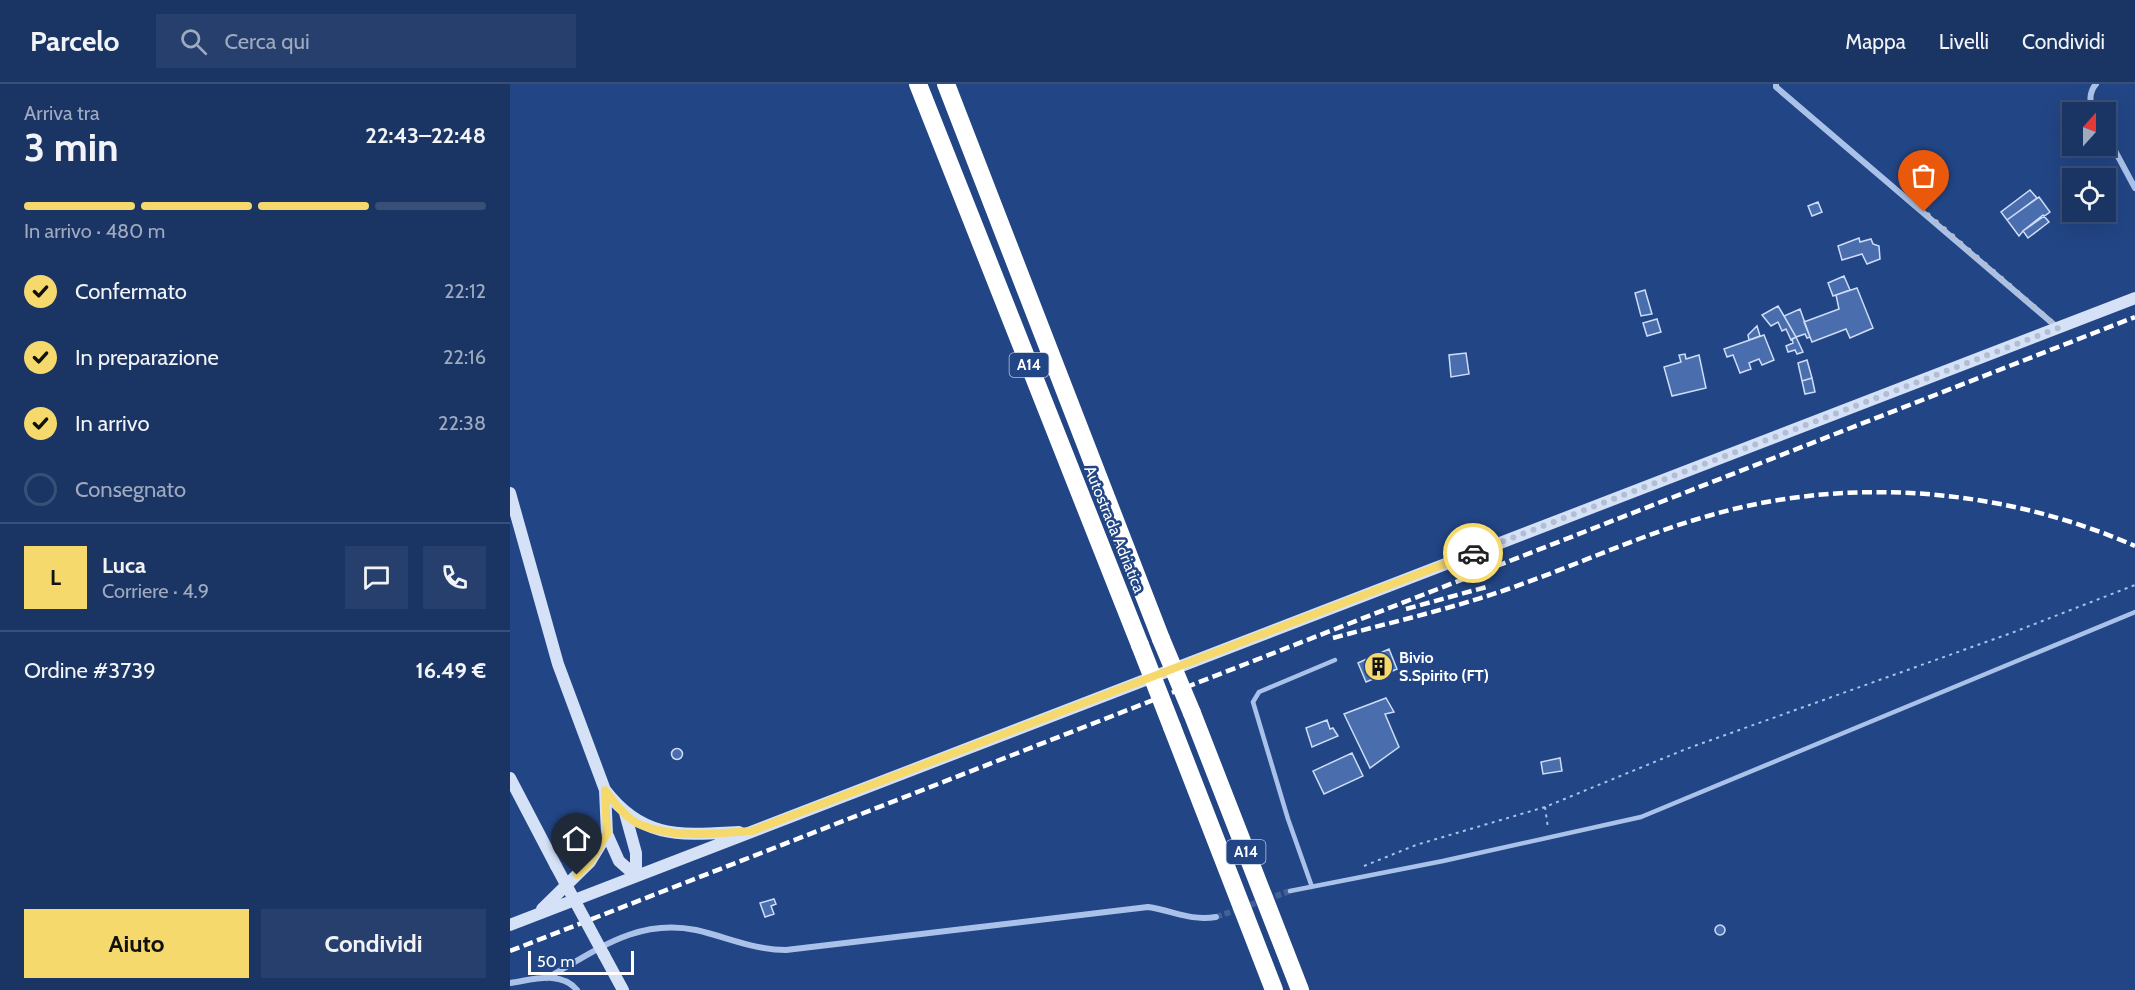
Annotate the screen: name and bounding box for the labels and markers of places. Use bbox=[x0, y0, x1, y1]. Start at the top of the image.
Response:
pin bbox=[1898, 150, 1949, 212]
place label: Bivio S.Spirito (FT) bbox=[1399, 648, 1489, 685]
building icon: Bivio S.Spirito (FT) bbox=[1362, 650, 1394, 682]
pin bbox=[551, 813, 602, 875]

